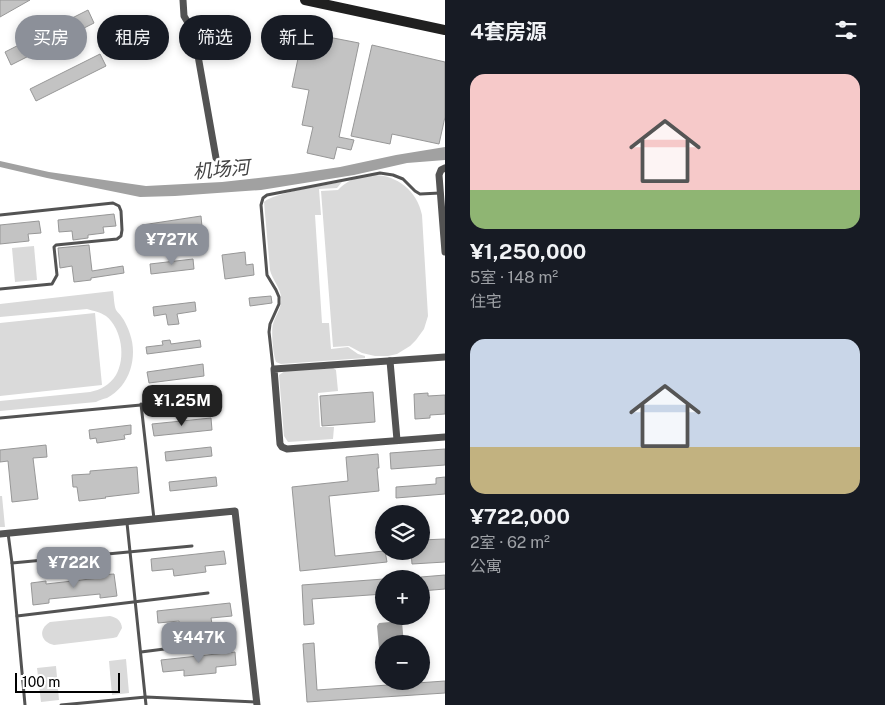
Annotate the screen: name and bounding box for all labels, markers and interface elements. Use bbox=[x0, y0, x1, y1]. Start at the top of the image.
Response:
chip: 买房 bbox=[15, 15, 87, 60]
chip: 租房 bbox=[97, 15, 169, 60]
chip: 筛选 bbox=[179, 15, 251, 60]
chip: 新上 bbox=[261, 15, 333, 60]
icon: filters bbox=[832, 16, 860, 44]
text: 4套房源 bbox=[470, 19, 547, 44]
icon: home bbox=[620, 106, 710, 196]
water label: 机场河 bbox=[192, 155, 254, 182]
pin: ¥727K bbox=[137, 224, 207, 266]
text: ¥727K bbox=[146, 230, 198, 249]
text: ¥1,250,000 bbox=[470, 239, 586, 264]
text: 5室 · 148 m² bbox=[470, 268, 558, 287]
text: 住宅 bbox=[470, 292, 502, 311]
icon: home bbox=[620, 371, 710, 461]
pin: ¥1.25M bbox=[141, 384, 223, 427]
text: ¥1.25M bbox=[153, 391, 211, 410]
text: ¥722,000 bbox=[470, 504, 570, 529]
map controls bbox=[375, 505, 430, 690]
button: layers bbox=[375, 505, 430, 560]
text: 2室 · 62 m² bbox=[470, 533, 550, 552]
pin: ¥722K bbox=[39, 546, 109, 589]
text: ¥722K bbox=[48, 553, 100, 572]
text: 公寓 bbox=[470, 557, 502, 576]
button: + bbox=[375, 570, 430, 625]
pin: ¥447K bbox=[164, 622, 234, 664]
text: ¥447K bbox=[172, 628, 226, 647]
button: − bbox=[375, 635, 430, 690]
scale bar bbox=[15, 670, 120, 693]
text: 100 m bbox=[22, 674, 60, 690]

